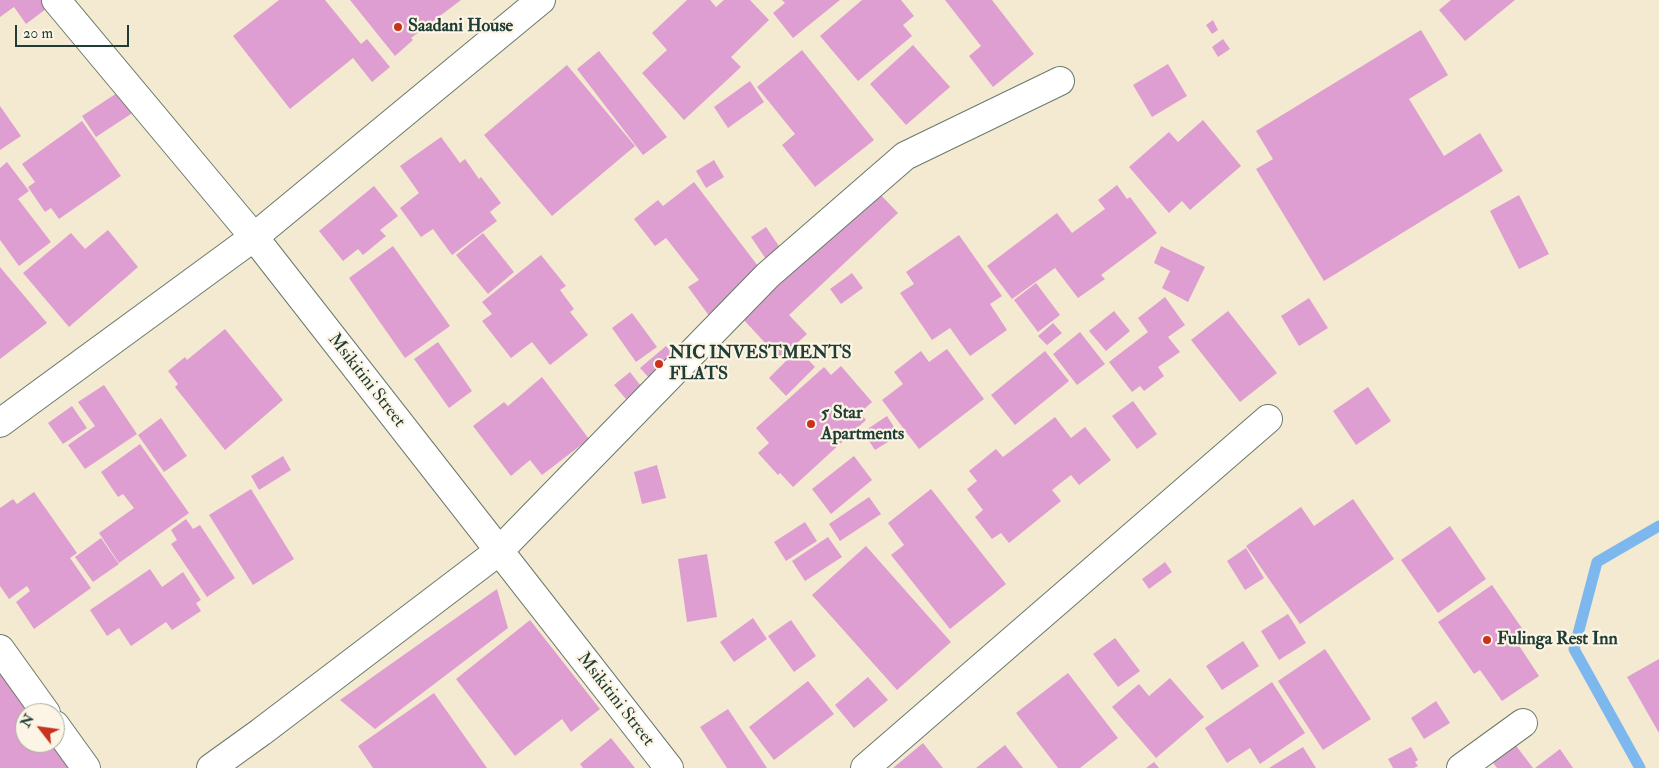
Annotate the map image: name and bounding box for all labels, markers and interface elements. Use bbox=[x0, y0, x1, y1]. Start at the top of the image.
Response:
scale bar bbox=[18, 15, 131, 47]
place label: Saadani House bbox=[408, 16, 513, 38]
marker: Saadani House bbox=[392, 21, 404, 33]
text: 20 m bbox=[23, 24, 53, 43]
street label: Msikitini Street bbox=[323, 330, 409, 432]
place label: NIC INVESTMENTS FLATS bbox=[669, 343, 852, 386]
marker: NIC INVESTMENTS FLATS bbox=[653, 358, 665, 370]
place label: 5 Star Apartments bbox=[821, 403, 904, 446]
marker: 5 Star Apartments bbox=[805, 418, 817, 430]
place label: Fulinga Rest Inn bbox=[1497, 629, 1618, 651]
marker: Fulinga Rest Inn bbox=[1481, 634, 1493, 646]
street label: Msikitini Street bbox=[572, 649, 658, 751]
north arrow bbox=[15, 703, 65, 753]
text: N bbox=[17, 711, 38, 730]

